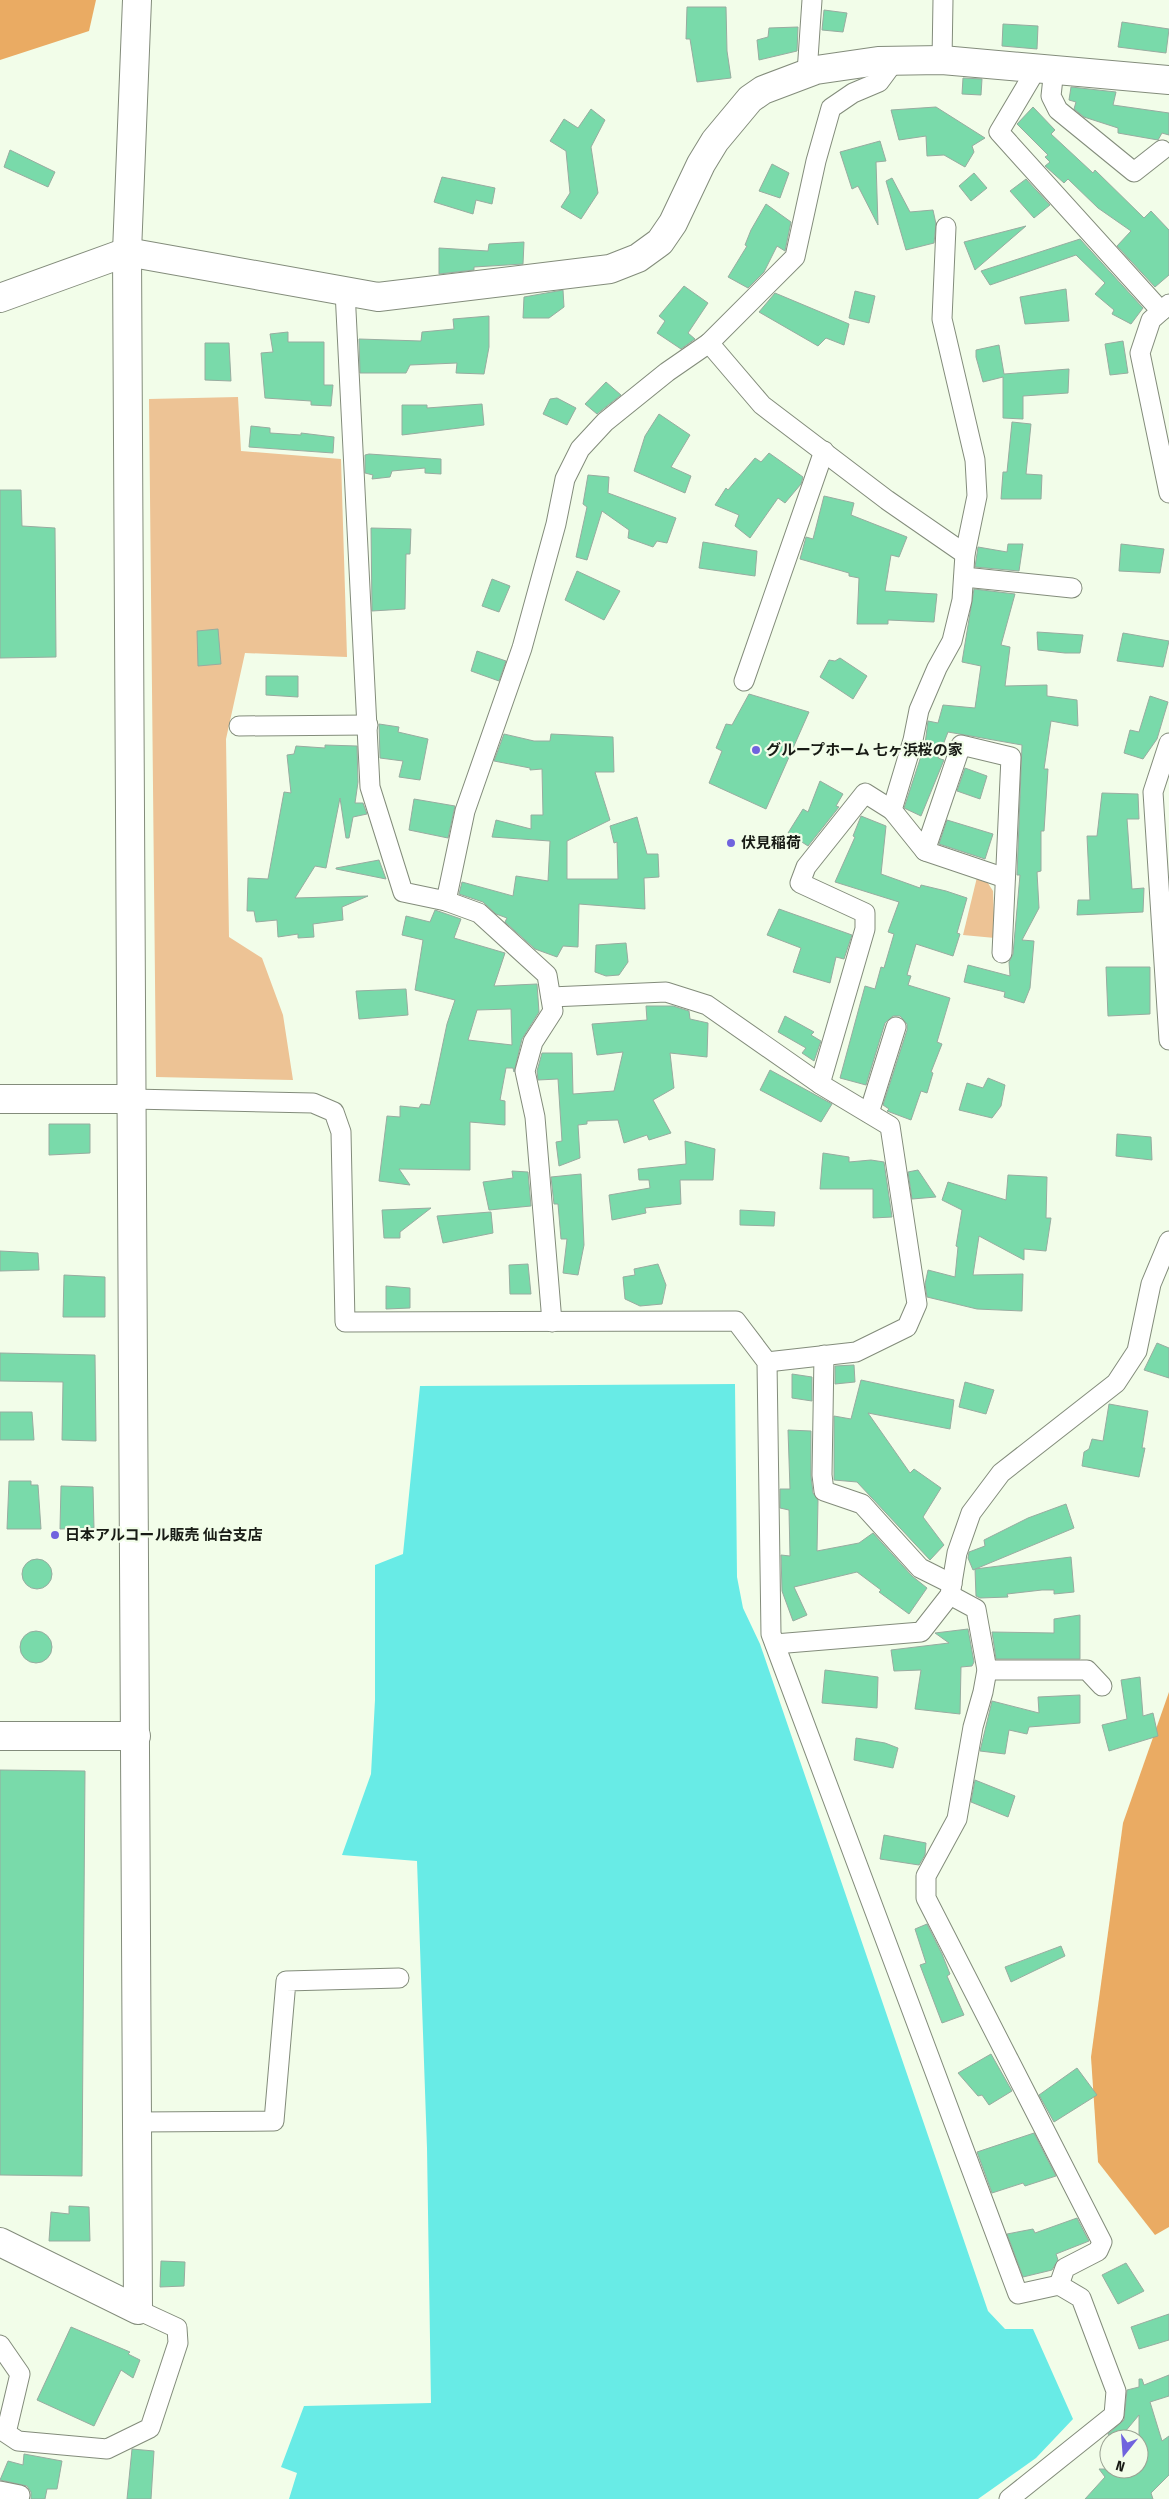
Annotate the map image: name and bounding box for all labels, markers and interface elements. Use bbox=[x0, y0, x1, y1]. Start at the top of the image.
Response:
place label: グループホーム 七ヶ浜桜の家 bbox=[766, 741, 963, 759]
marker: グループホーム 七ヶ浜桜の家 bbox=[750, 744, 762, 756]
place label: 伏見稲荷 bbox=[741, 834, 801, 852]
marker: 伏見稲荷 bbox=[725, 837, 737, 849]
place label: 日本アルコール販売 仙台支店 bbox=[65, 1526, 263, 1544]
marker: 日本アルコール販売 仙台支店 bbox=[49, 1529, 61, 1541]
north arrow bbox=[1099, 2429, 1149, 2479]
text: N bbox=[1114, 2457, 1127, 2475]

